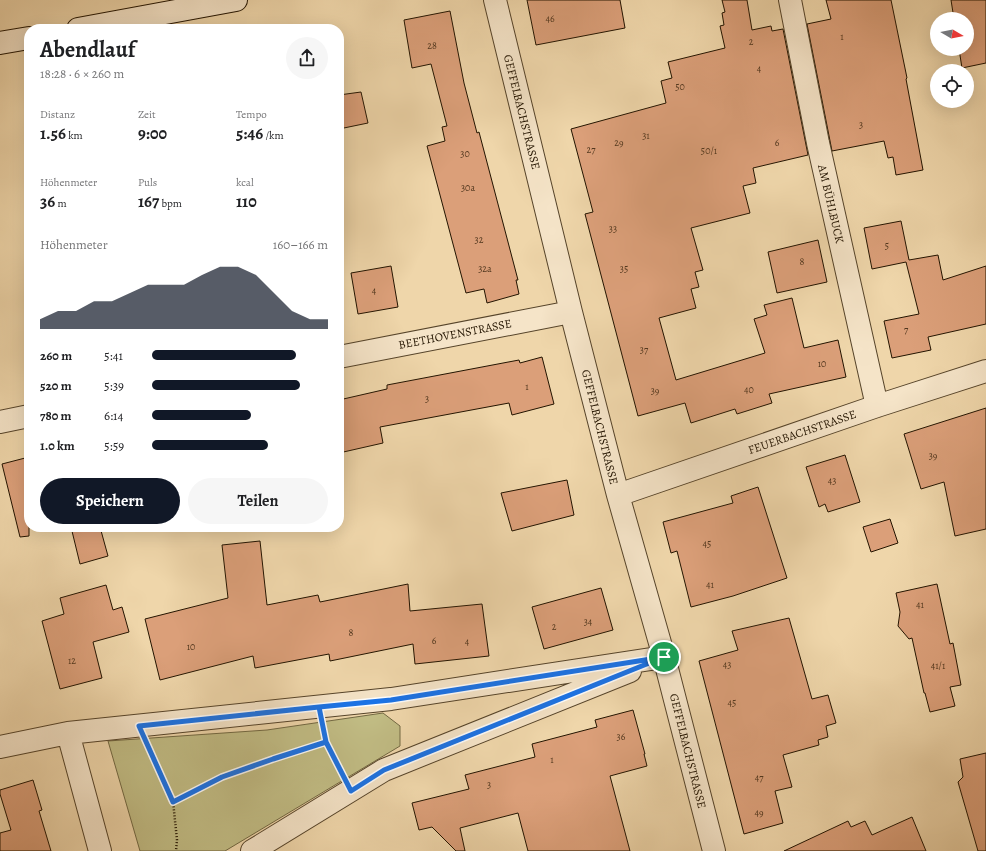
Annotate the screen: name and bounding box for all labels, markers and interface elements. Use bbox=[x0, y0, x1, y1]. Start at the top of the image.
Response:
house number: 46 bbox=[545, 12, 555, 25]
north arrow bbox=[930, 12, 974, 56]
map controls bbox=[930, 12, 974, 108]
house number: 1 bbox=[840, 30, 844, 43]
text: Abendlauf bbox=[40, 35, 135, 65]
house number: 2 bbox=[749, 35, 754, 48]
button: share bbox=[286, 37, 328, 79]
house number: 28 bbox=[427, 39, 437, 52]
street label: GEFFELBACHSTRASSE bbox=[500, 53, 544, 171]
house number: 4 bbox=[757, 62, 762, 75]
button: locate bbox=[930, 64, 974, 108]
text: 18:28 · 6 × 260 m bbox=[40, 65, 124, 82]
house number: 50 bbox=[675, 80, 685, 93]
text: Distanz bbox=[40, 107, 75, 122]
text: Zeit bbox=[138, 107, 156, 122]
text: Tempo bbox=[236, 107, 267, 122]
house number: 3 bbox=[859, 118, 863, 131]
text: 1.56 bbox=[40, 122, 66, 145]
text: 9:00 bbox=[138, 122, 167, 145]
text: 5:46 bbox=[236, 122, 263, 145]
text: km bbox=[66, 128, 83, 143]
text: /km bbox=[263, 128, 284, 143]
house number: 31 bbox=[642, 129, 650, 142]
house number: 29 bbox=[614, 136, 624, 149]
house number: 6 bbox=[775, 136, 780, 149]
house number: 27 bbox=[587, 143, 596, 156]
house number: 50/1 bbox=[701, 144, 718, 157]
house number: 30 bbox=[460, 147, 470, 160]
street label: AM BÜHLBUCK bbox=[814, 162, 848, 245]
text: Höhenmeter bbox=[40, 175, 97, 190]
text: Puls bbox=[138, 175, 157, 190]
text: kcal bbox=[236, 175, 254, 190]
house number: 30a bbox=[461, 181, 475, 194]
text: 36 bbox=[40, 190, 55, 213]
text: 167 bbox=[138, 190, 159, 213]
text: 110 bbox=[236, 190, 257, 213]
text: m bbox=[55, 196, 67, 211]
text: bpm bbox=[159, 196, 182, 211]
house number: 33 bbox=[609, 222, 617, 235]
house number: 32 bbox=[475, 233, 484, 246]
text: Höhenmeter bbox=[40, 236, 108, 253]
text: 160–166 m bbox=[273, 236, 328, 253]
house number: 5 bbox=[885, 239, 889, 252]
house number: 8 bbox=[800, 255, 805, 268]
house number: 32a bbox=[478, 262, 492, 275]
house number: 35 bbox=[620, 262, 628, 275]
house number: 4 bbox=[372, 284, 377, 297]
street label: BEETHOVENSTRASSE bbox=[397, 315, 513, 353]
house number: 7 bbox=[904, 323, 909, 336]
house number: 37 bbox=[640, 343, 649, 356]
text: 260 m bbox=[40, 347, 72, 364]
text: 5:41 bbox=[104, 347, 123, 364]
house number: 10 bbox=[818, 357, 826, 370]
street label: GEFFELBACHSTRASSE bbox=[578, 368, 622, 486]
text: 520 m bbox=[40, 377, 72, 394]
text: 5:39 bbox=[104, 377, 124, 394]
house number: 1 bbox=[525, 380, 529, 393]
house number: 40 bbox=[744, 383, 754, 396]
house number: 39 bbox=[651, 384, 660, 397]
house number: 3 bbox=[425, 392, 429, 405]
street label: FEUERBACHSTRASSE bbox=[746, 406, 858, 458]
text: 780 m bbox=[40, 407, 72, 424]
text: 6:14 bbox=[104, 407, 123, 424]
text: 1.0 km bbox=[40, 437, 75, 454]
text: 5:59 bbox=[104, 437, 124, 454]
house number: 39 bbox=[929, 449, 938, 462]
house number: 43 bbox=[828, 474, 836, 487]
button: Speichern bbox=[40, 478, 180, 524]
button: Teilen bbox=[188, 478, 328, 524]
house number: 45 bbox=[703, 537, 711, 550]
house number: 41 bbox=[706, 578, 715, 591]
house number: 41 bbox=[916, 598, 925, 611]
house number: 34 bbox=[584, 615, 593, 628]
house number: 2 bbox=[552, 620, 557, 633]
house number: 8 bbox=[349, 626, 354, 639]
house number: 6 bbox=[432, 634, 437, 647]
house number: 4 bbox=[465, 635, 470, 648]
house number: 10 bbox=[187, 640, 195, 653]
pin bbox=[647, 640, 681, 674]
icon: arrive bbox=[653, 646, 675, 668]
house number: 12 bbox=[68, 654, 76, 667]
house number: 43 bbox=[723, 658, 731, 671]
house number: 41/1 bbox=[931, 659, 946, 672]
street label: GEFFELBACHSTRASSE bbox=[666, 692, 710, 810]
house number: 45 bbox=[728, 696, 736, 709]
house number: 36 bbox=[617, 730, 626, 743]
house number: 1 bbox=[550, 753, 554, 766]
house number: 47 bbox=[755, 771, 764, 784]
house number: 3 bbox=[487, 778, 491, 791]
house number: 49 bbox=[754, 806, 764, 819]

